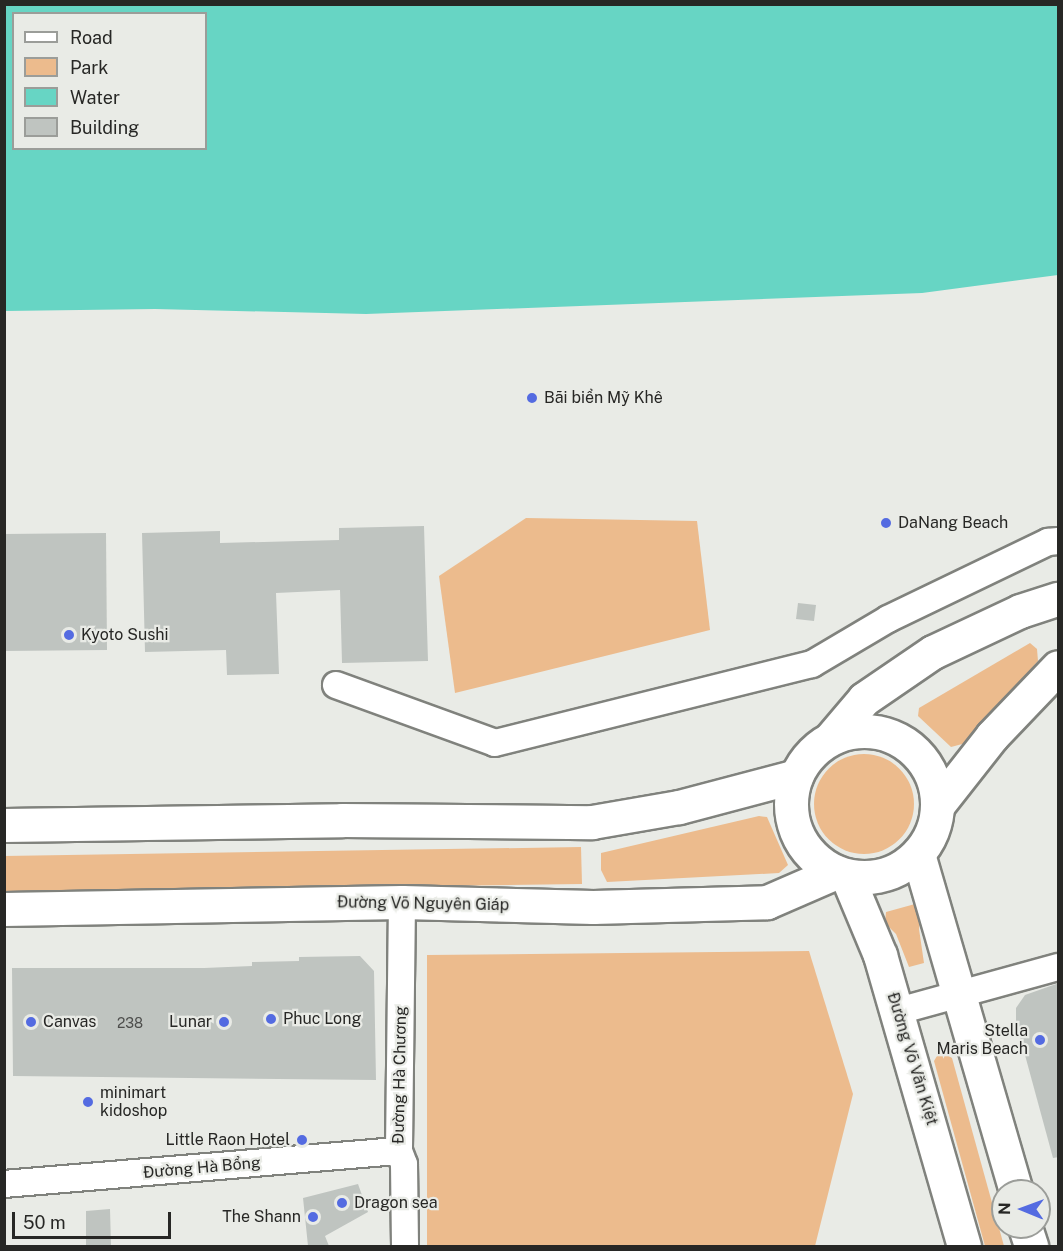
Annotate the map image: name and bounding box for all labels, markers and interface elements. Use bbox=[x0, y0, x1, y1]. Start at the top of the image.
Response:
legend bbox=[12, 12, 207, 150]
text: Road bbox=[70, 27, 113, 48]
text: Park bbox=[70, 57, 108, 78]
text: Water bbox=[70, 87, 120, 108]
text: Building bbox=[70, 117, 139, 138]
place label: Bãi biển Mỹ Khê bbox=[544, 388, 663, 408]
marker: Bãi biển Mỹ Khê bbox=[525, 391, 539, 405]
place label: DaNang Beach bbox=[898, 513, 1008, 533]
marker: DaNang Beach bbox=[879, 516, 893, 530]
place label: Kyoto Sushi bbox=[81, 625, 169, 645]
marker: Kyoto Sushi bbox=[62, 628, 76, 642]
street label: Đường Võ Nguyên Giáp bbox=[337, 893, 509, 915]
street label: Đường Võ Văn Kiệt bbox=[883, 990, 941, 1128]
street label: Đường Hà Chương bbox=[389, 1006, 411, 1144]
place label: Phuc Long bbox=[283, 1009, 361, 1029]
place label: Canvas bbox=[43, 1012, 96, 1032]
place label: Lunar bbox=[169, 1012, 212, 1032]
marker: Phuc Long bbox=[264, 1012, 278, 1026]
marker: Canvas bbox=[24, 1015, 38, 1029]
house number: 238 bbox=[117, 1015, 143, 1031]
marker: Lunar bbox=[217, 1015, 231, 1029]
place label: Stella Maris Beach bbox=[936, 1021, 1028, 1059]
marker: Stella Maris Beach bbox=[1033, 1033, 1047, 1047]
place label: minimart kidoshop bbox=[100, 1083, 167, 1121]
marker: minimart kidoshop bbox=[81, 1095, 95, 1109]
place label: Little Raon Hotel bbox=[165, 1130, 290, 1150]
marker: Little Raon Hotel bbox=[295, 1133, 309, 1147]
street label: Đường Hà Bổng bbox=[142, 1153, 262, 1183]
north arrow bbox=[991, 1179, 1051, 1239]
place label: Dragon sea bbox=[354, 1193, 438, 1213]
marker: Dragon sea bbox=[335, 1196, 349, 1210]
scale bar bbox=[15, 1200, 174, 1238]
text: N bbox=[995, 1202, 1014, 1215]
place label: The Shann bbox=[222, 1207, 301, 1227]
marker: The Shann bbox=[306, 1210, 320, 1224]
text: 50 m bbox=[23, 1212, 66, 1233]

